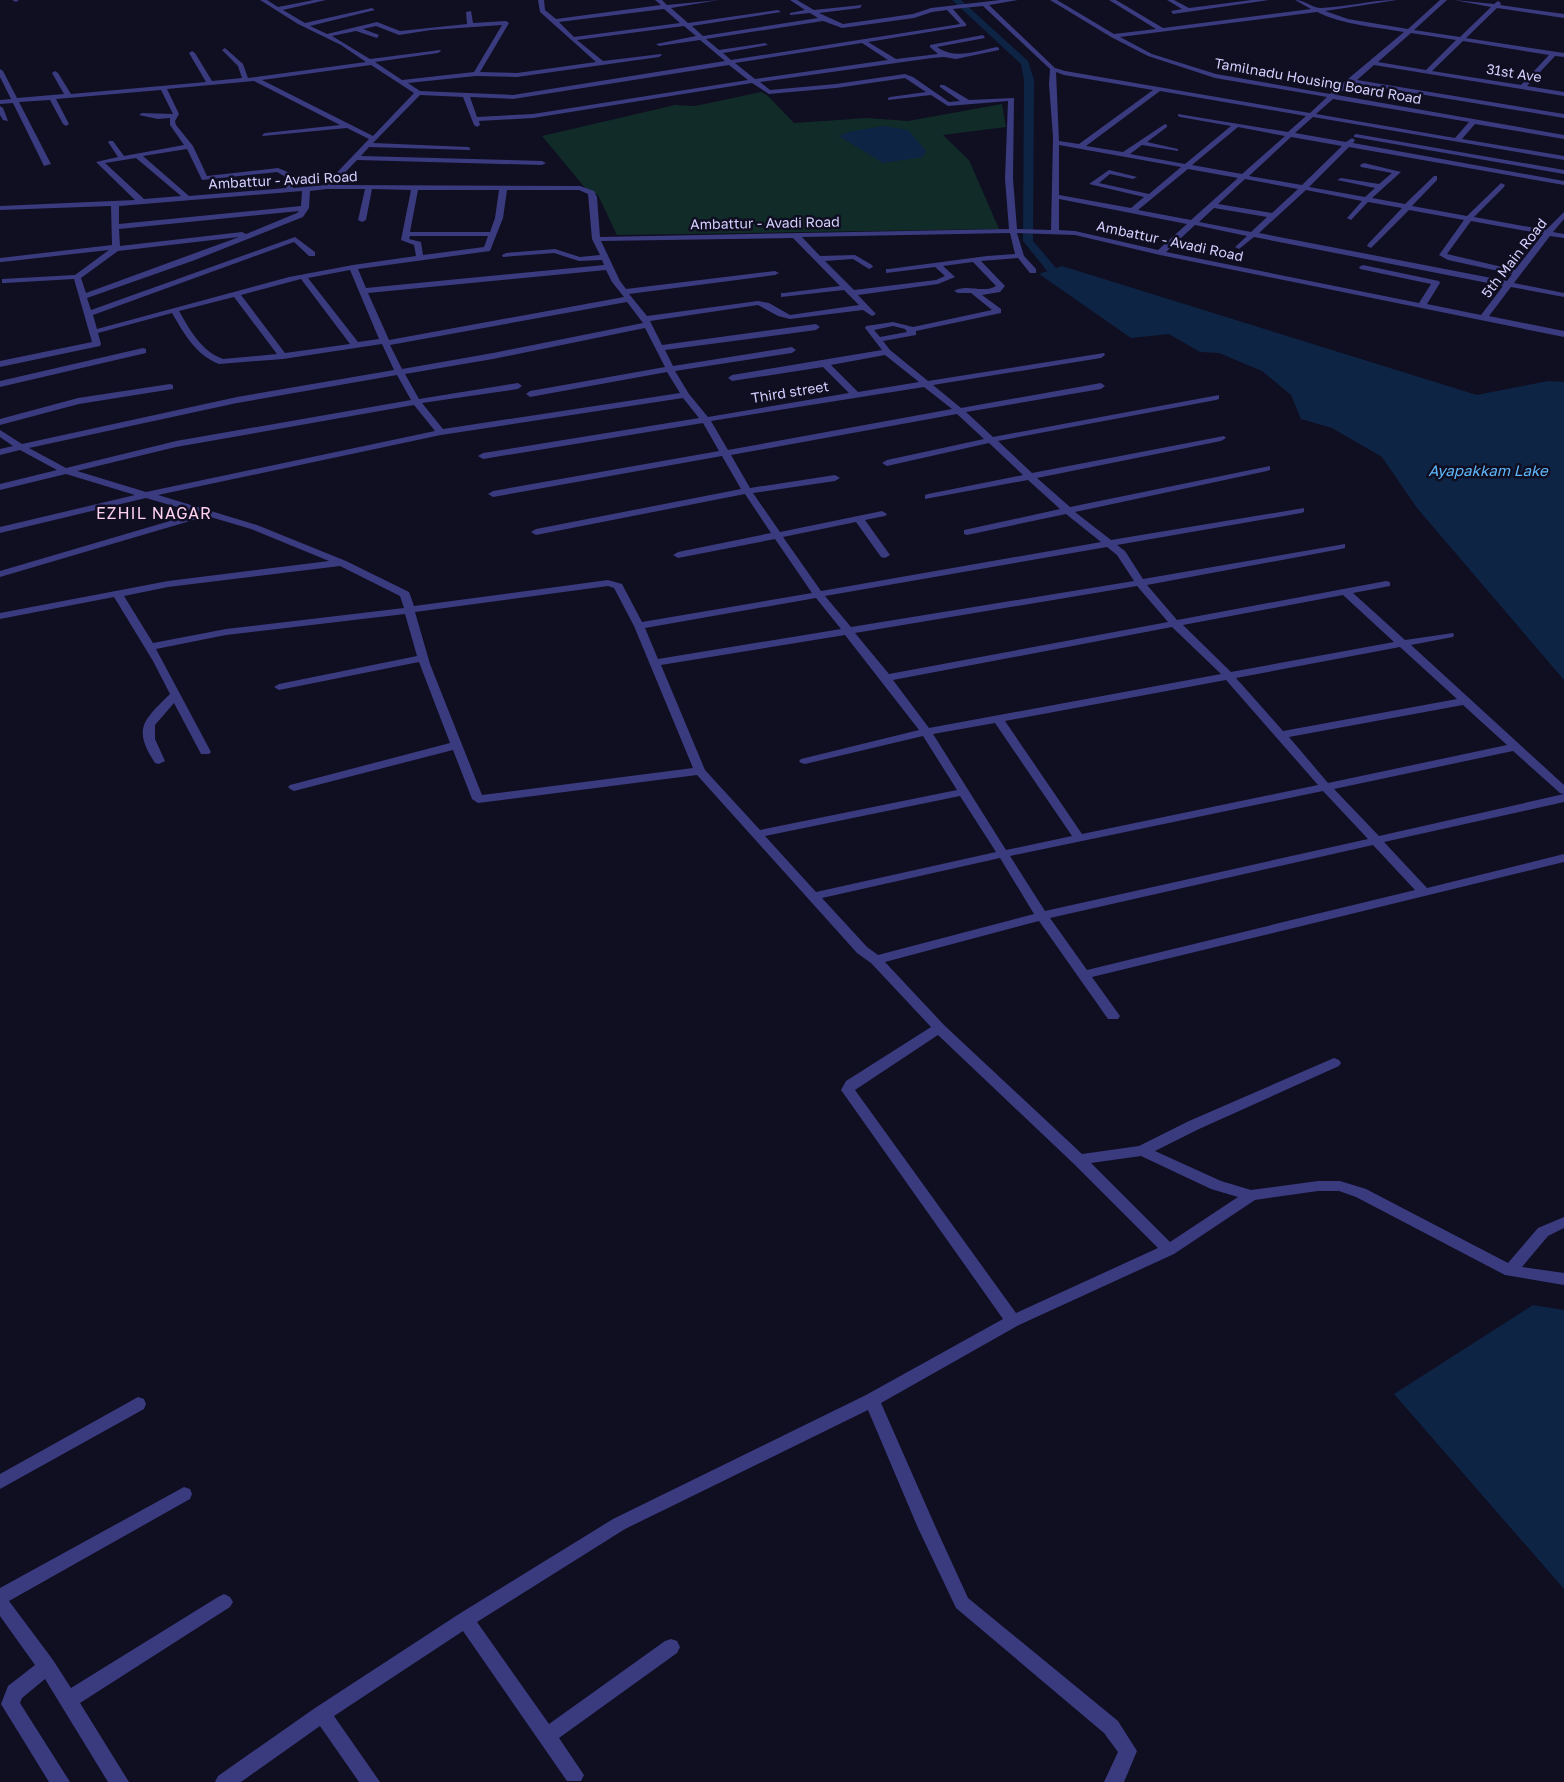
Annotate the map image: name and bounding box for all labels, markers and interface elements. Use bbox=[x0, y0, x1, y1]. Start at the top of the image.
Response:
street label: Tamilnadu Housing Board Road bbox=[1213, 54, 1423, 107]
street label: 31st Ave bbox=[1485, 60, 1543, 85]
street label: Ambattur - Avadi Road bbox=[208, 167, 358, 192]
street label: Ambattur - Avadi Road bbox=[690, 213, 840, 232]
street label: 5th Main Road bbox=[1477, 215, 1550, 301]
street label: Ambattur - Avadi Road bbox=[1095, 217, 1245, 264]
street label: Third street bbox=[750, 377, 830, 406]
water label: Ayapakkam Lake bbox=[1428, 461, 1549, 480]
district label: EZHIL NAGAR bbox=[96, 503, 212, 523]

